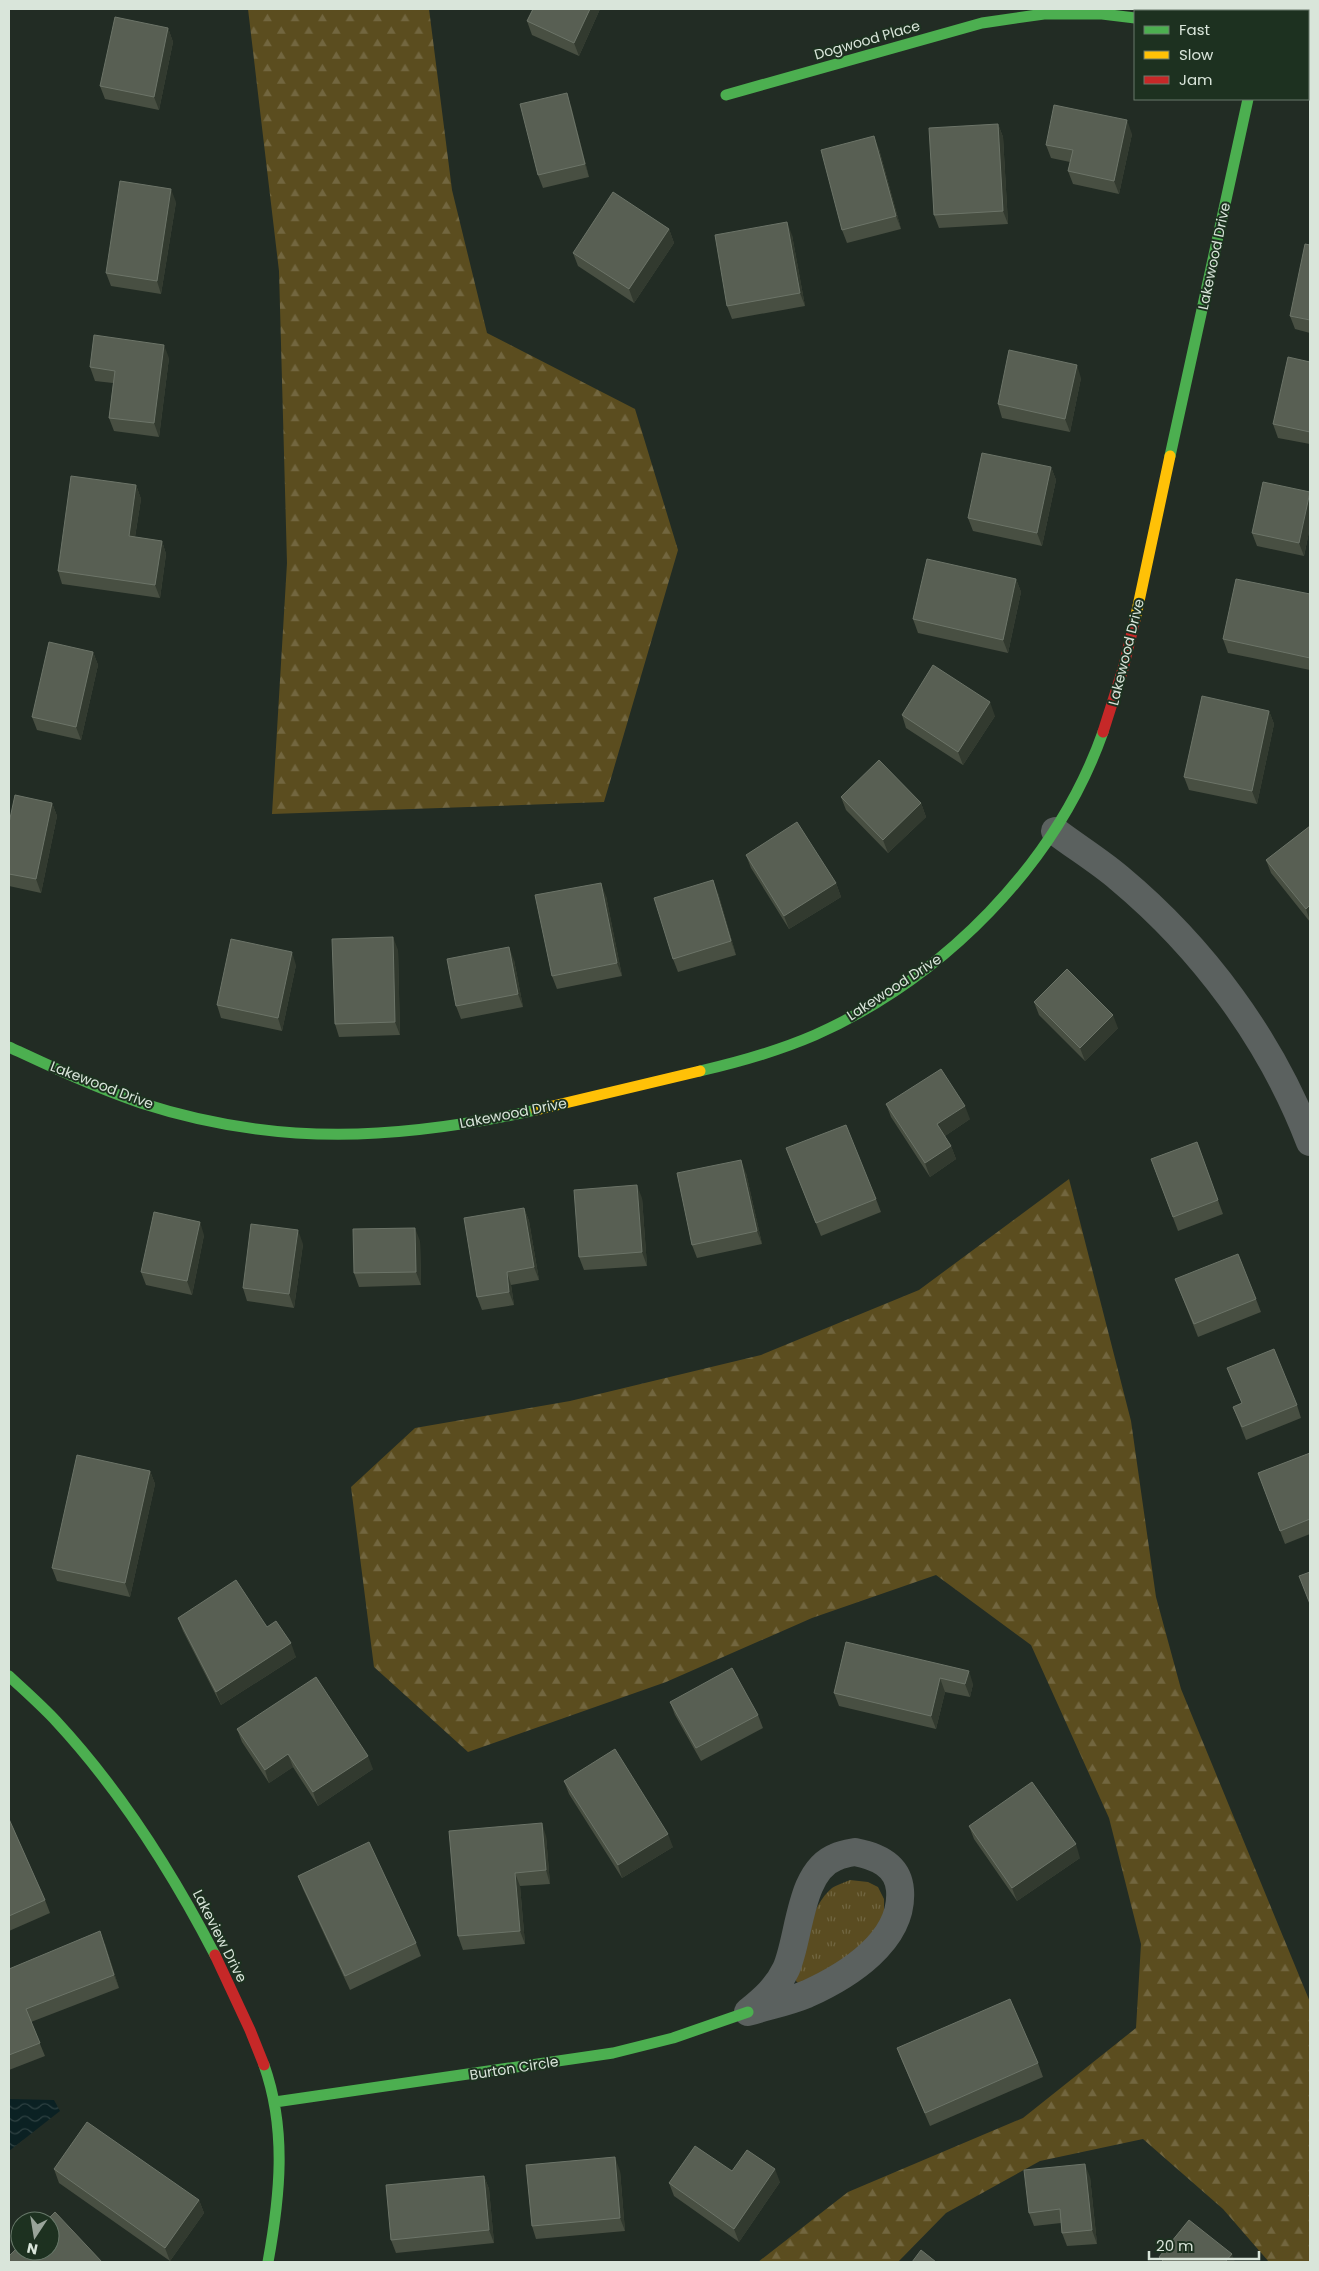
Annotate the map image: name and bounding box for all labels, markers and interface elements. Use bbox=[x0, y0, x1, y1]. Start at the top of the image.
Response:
legend bbox=[1134, 10, 1309, 100]
street label: Dogwood Place bbox=[812, 15, 923, 65]
text: Fast bbox=[1179, 19, 1210, 40]
text: Slow bbox=[1179, 44, 1214, 65]
text: Jam bbox=[1179, 69, 1213, 90]
street label: Lakewood Drive bbox=[1193, 200, 1235, 311]
street label: Lakewood Drive bbox=[1103, 596, 1149, 707]
street label: Lakewood Drive bbox=[843, 949, 945, 1025]
street label: Lakewood Drive bbox=[47, 1056, 157, 1114]
street label: Lakewood Drive bbox=[458, 1093, 569, 1133]
street label: Lakeview Drive bbox=[188, 1886, 252, 1986]
street label: Burton Circle bbox=[468, 2051, 560, 2085]
north arrow bbox=[10, 2211, 60, 2261]
scale bar bbox=[1149, 2228, 1259, 2260]
text: 20 m bbox=[1156, 2235, 1194, 2256]
text: N bbox=[25, 2238, 40, 2260]

